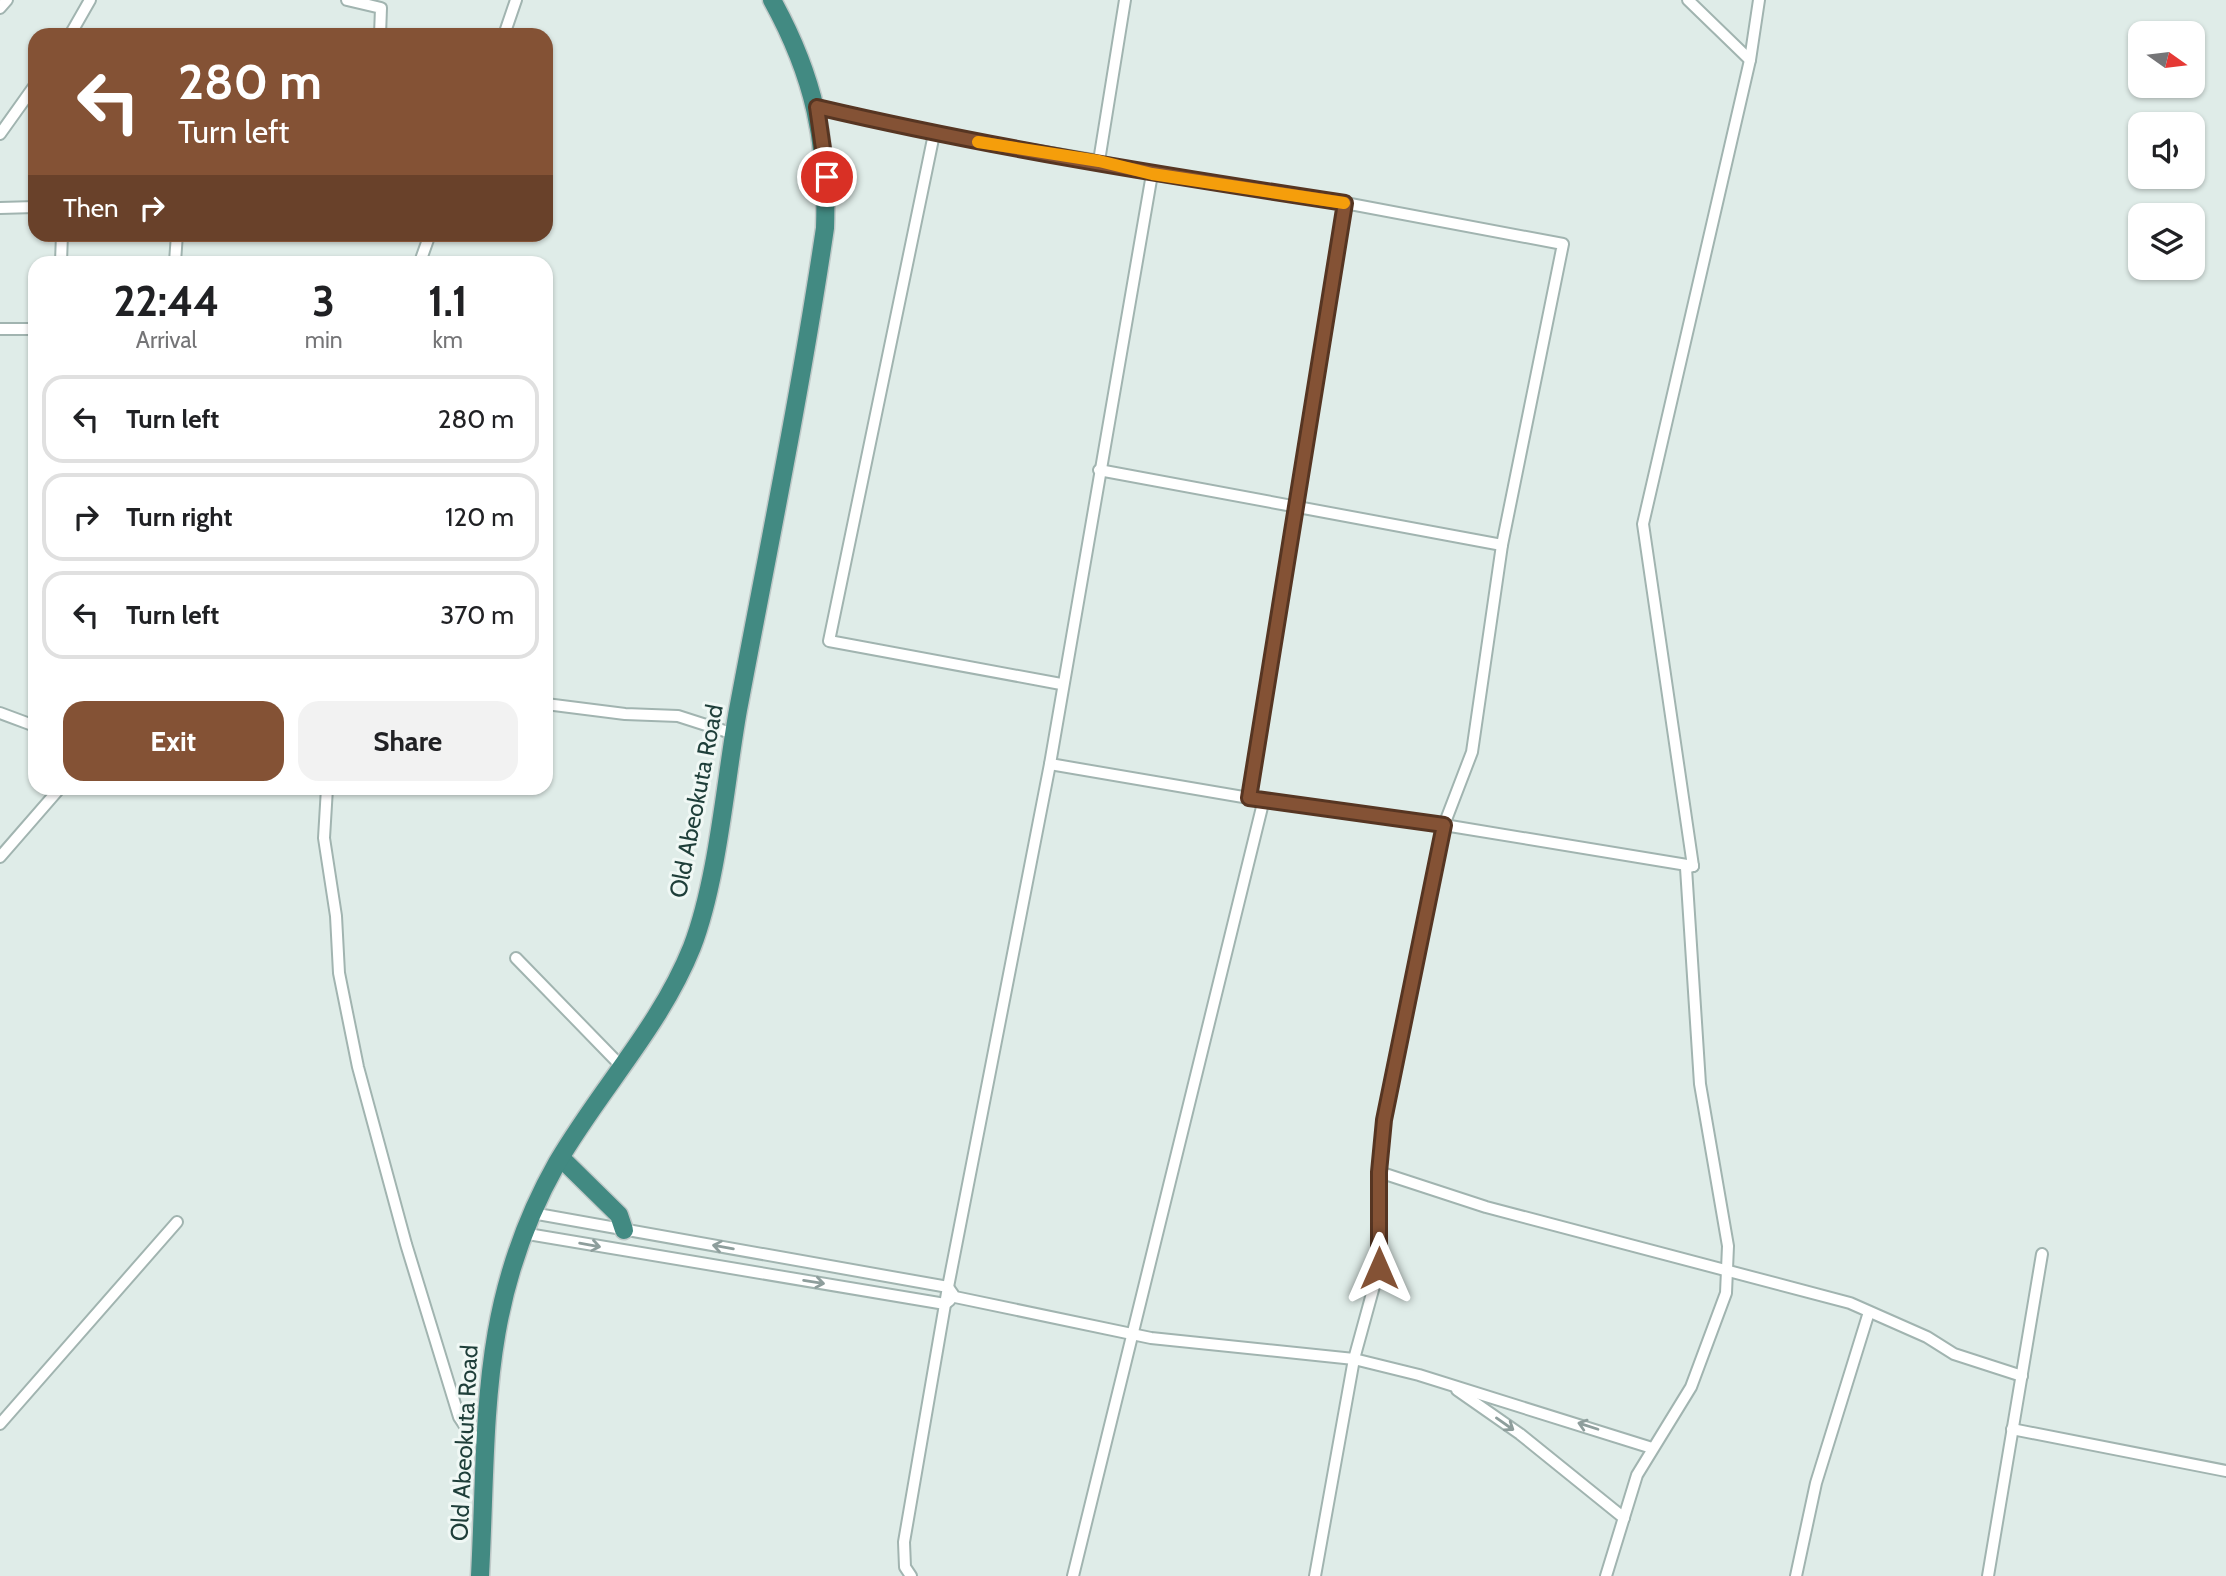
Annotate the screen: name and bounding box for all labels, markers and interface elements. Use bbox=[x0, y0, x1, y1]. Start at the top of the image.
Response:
north arrow bbox=[2128, 21, 2205, 98]
map controls bbox=[2128, 21, 2205, 280]
text: 280 m bbox=[178, 52, 322, 111]
icon: left bbox=[63, 56, 154, 147]
text: Turn left bbox=[178, 112, 289, 151]
button: sound bbox=[2128, 112, 2205, 189]
pin bbox=[797, 147, 857, 207]
icon: arrive bbox=[808, 158, 846, 196]
icon: right bbox=[133, 189, 171, 227]
text: Then bbox=[63, 192, 119, 224]
button: layers bbox=[2128, 203, 2205, 280]
text: 22:44 bbox=[113, 275, 219, 327]
text: 3 bbox=[312, 275, 335, 327]
text: 1.1 bbox=[428, 275, 468, 327]
text: Arrival bbox=[136, 326, 197, 354]
text: min bbox=[305, 326, 343, 354]
text: km bbox=[433, 326, 463, 354]
icon: left bbox=[67, 400, 105, 438]
text: Turn left bbox=[126, 403, 219, 435]
text: 280 m bbox=[438, 403, 514, 435]
icon: right bbox=[67, 498, 105, 536]
text: Turn right bbox=[126, 501, 232, 533]
text: 120 m bbox=[445, 501, 514, 533]
icon: left bbox=[67, 596, 105, 634]
text: Turn left bbox=[126, 599, 219, 631]
text: 370 m bbox=[440, 599, 514, 631]
button: Exit bbox=[63, 701, 284, 781]
button: Share bbox=[298, 701, 518, 781]
street label: Old Abeokuta Road bbox=[663, 702, 729, 900]
position arrow bbox=[1342, 1231, 1416, 1305]
one-way arrow bbox=[578, 1239, 601, 1252]
one-way arrow bbox=[712, 1240, 735, 1254]
one-way arrow bbox=[802, 1276, 825, 1289]
street label: Old Abeokuta Road bbox=[444, 1344, 484, 1542]
one-way arrow bbox=[1495, 1416, 1514, 1431]
one-way arrow bbox=[1577, 1419, 1599, 1432]

